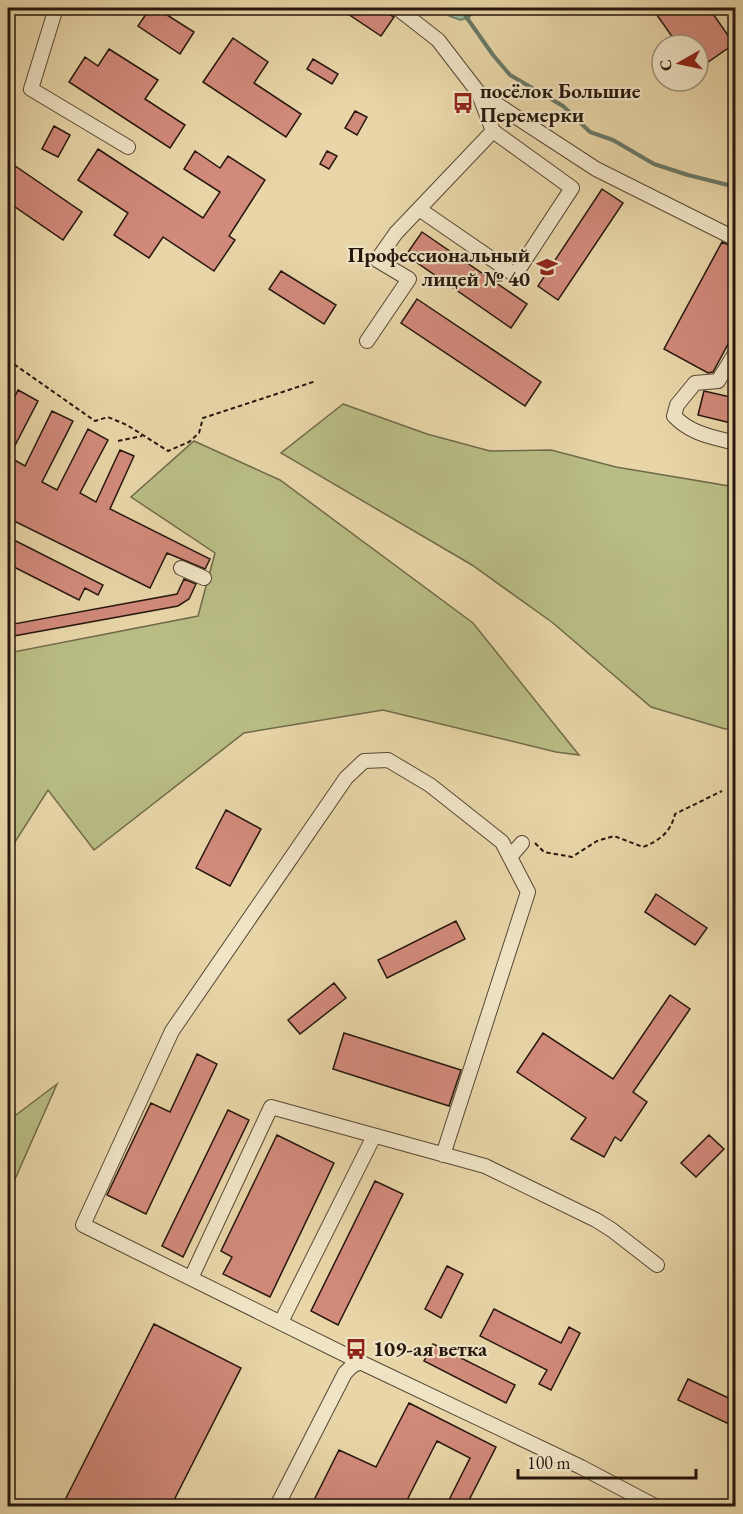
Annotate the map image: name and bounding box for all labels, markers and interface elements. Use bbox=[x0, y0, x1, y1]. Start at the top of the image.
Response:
north arrow bbox=[650, 33, 710, 93]
text: С bbox=[654, 58, 677, 73]
place label: посёлок Большие Перемерки bbox=[480, 77, 641, 128]
bus stop icon: посёлок Большие Перемерки bbox=[451, 91, 475, 115]
place label: Профессиональный лицей № 40 bbox=[348, 241, 530, 292]
school or university icon: Профессиональный лицей № 40 bbox=[535, 255, 559, 279]
place label: 109-ая ветка bbox=[373, 1335, 488, 1362]
bus stop icon: 109-ая ветка bbox=[344, 1337, 368, 1361]
scale bar bbox=[518, 1442, 696, 1480]
text: 100 m bbox=[527, 1451, 571, 1474]

